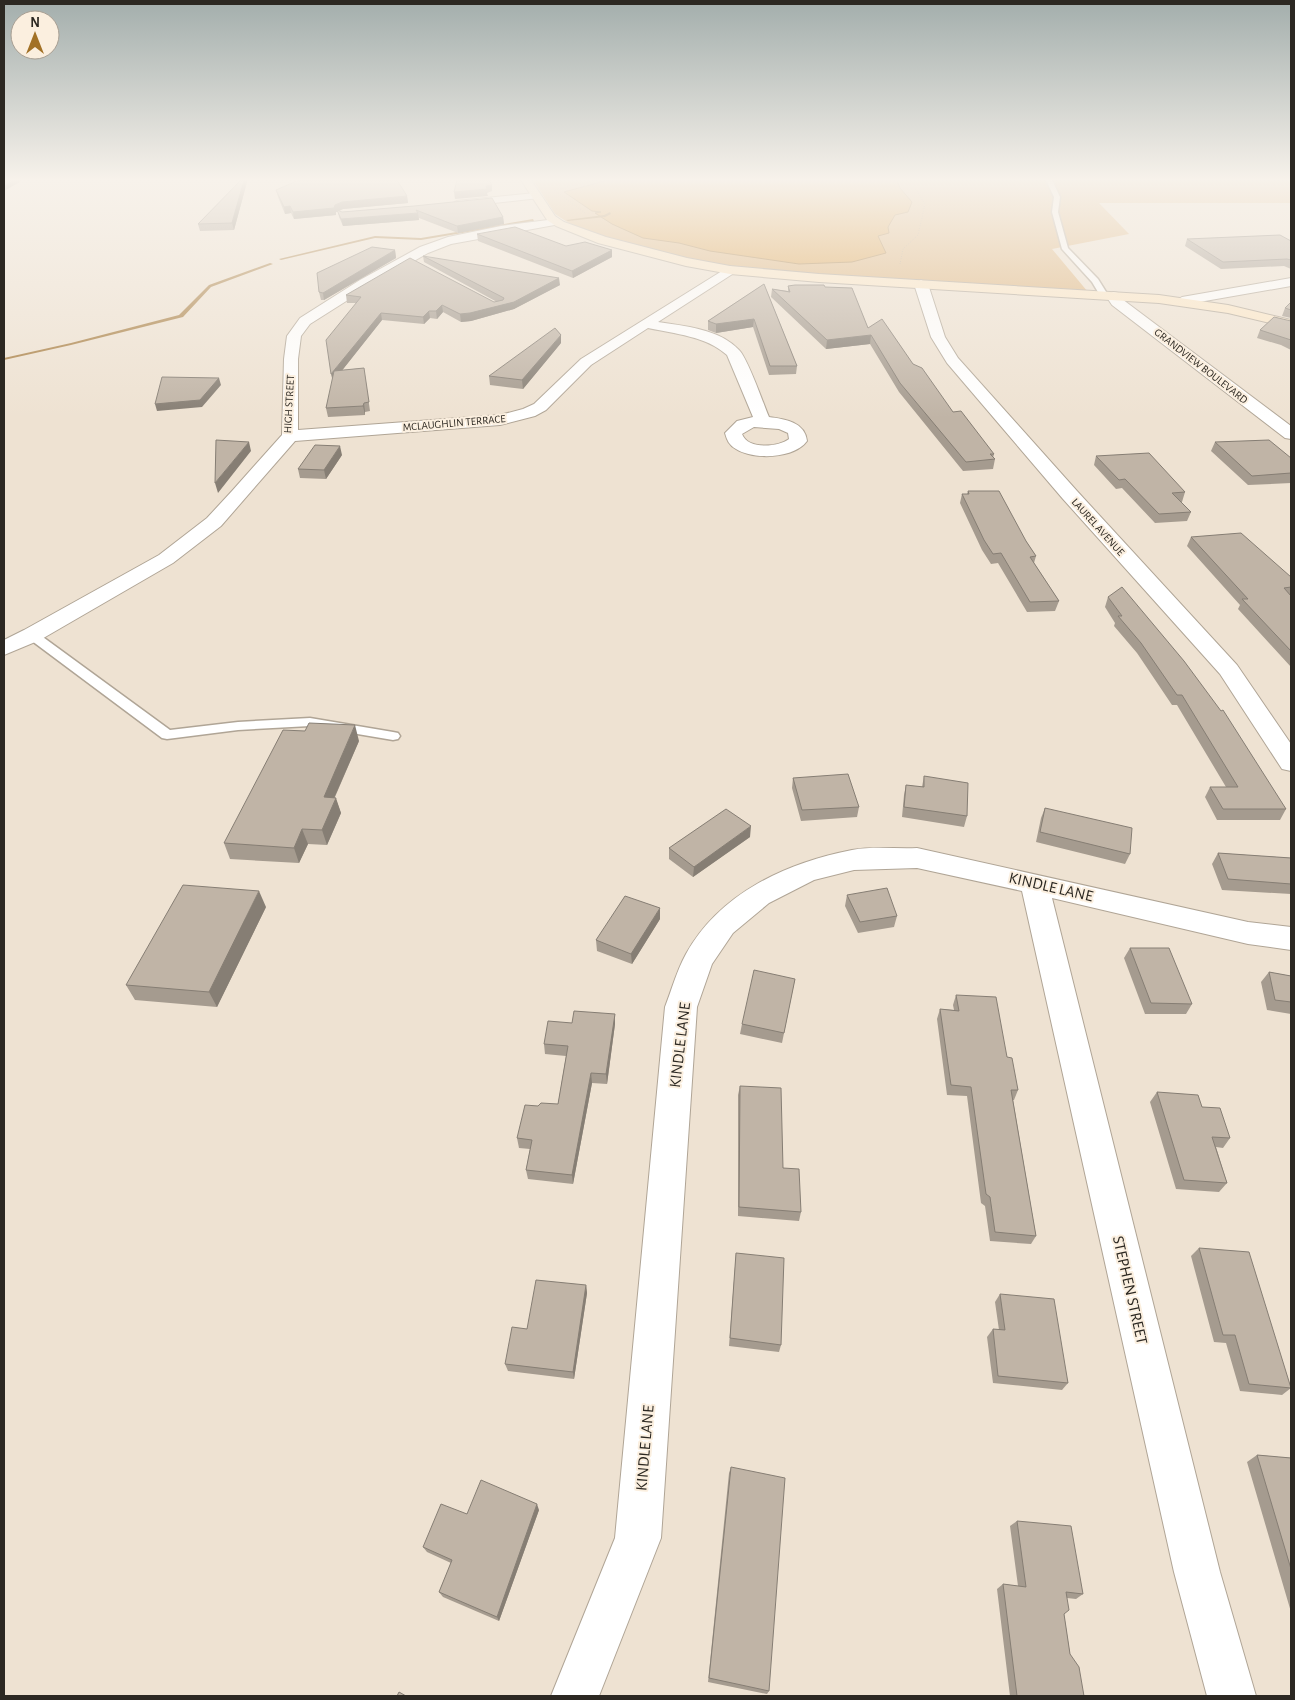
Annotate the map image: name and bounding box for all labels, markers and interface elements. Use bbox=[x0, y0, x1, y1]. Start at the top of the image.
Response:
north arrow bbox=[10, 10, 60, 60]
text: N bbox=[30, 16, 40, 30]
street label: GRANDVIEW BOULEVARD bbox=[1152, 326, 1250, 406]
street label: HIGH STREET bbox=[282, 374, 296, 434]
street label: MCLAUGHLIN TERRACE bbox=[402, 413, 507, 433]
street label: LAUREL AVENUE bbox=[1070, 496, 1127, 558]
street label: KINDLE LANE bbox=[1007, 870, 1095, 905]
street label: KINDLE LANE bbox=[667, 1001, 693, 1089]
street label: STEPHEN STREET bbox=[1110, 1234, 1150, 1346]
street label: KINDLE LANE bbox=[633, 1404, 657, 1491]

